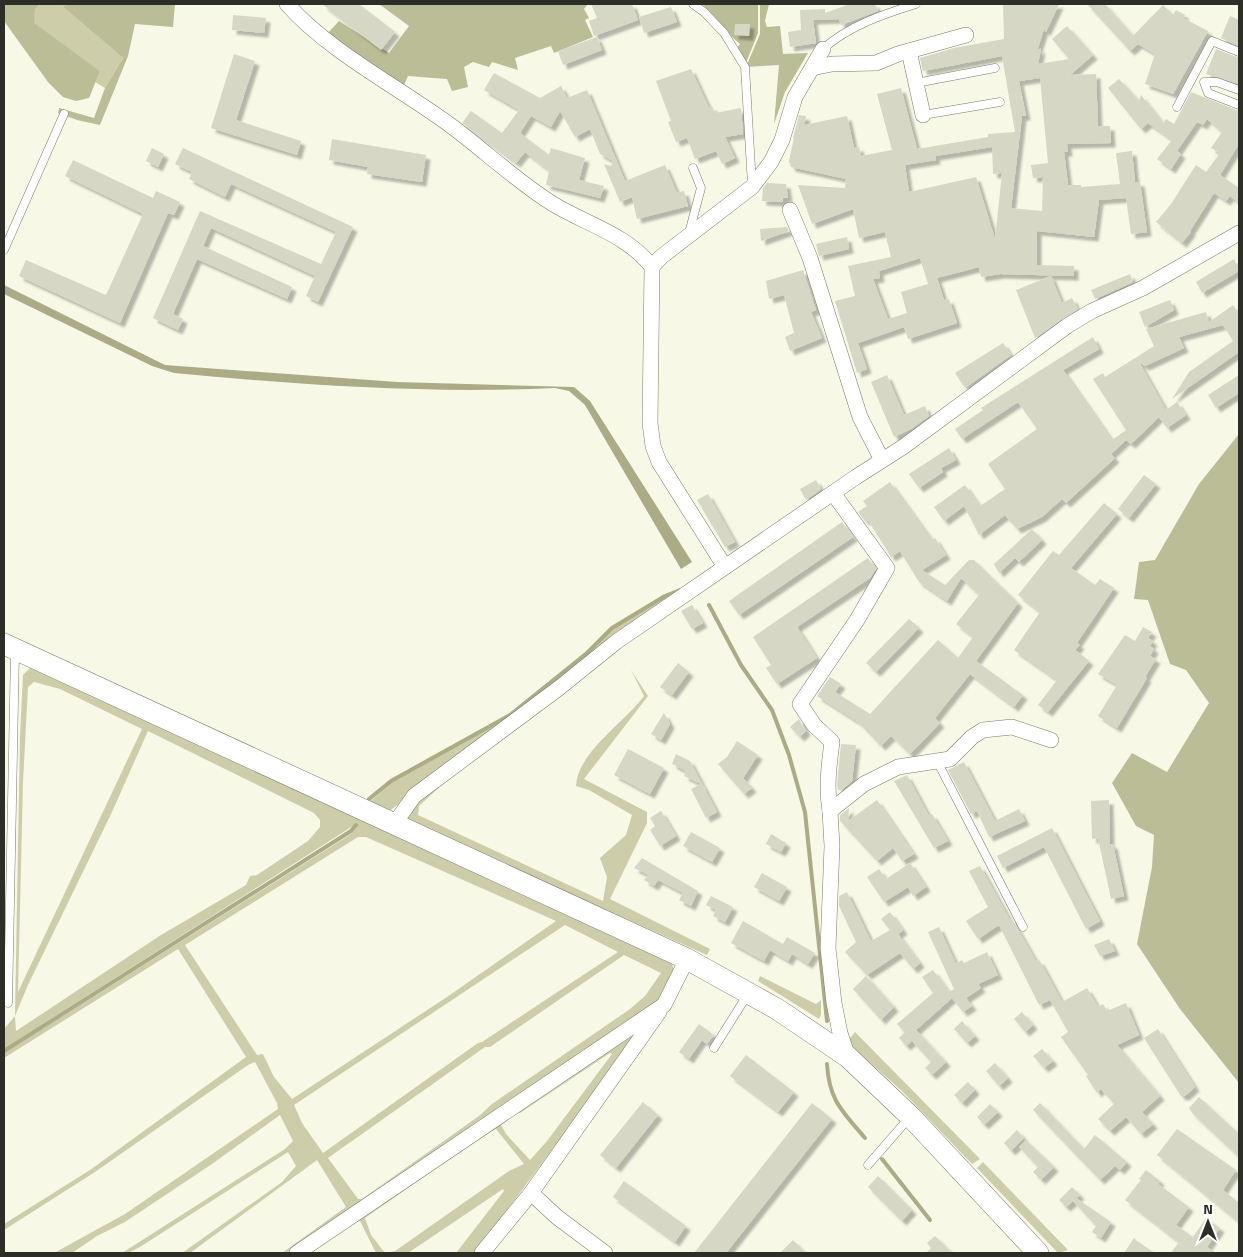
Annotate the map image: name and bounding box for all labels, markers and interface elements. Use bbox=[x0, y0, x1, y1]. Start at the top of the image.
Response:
north arrow bbox=[1183, 1197, 1233, 1247]
text: N bbox=[1203, 1198, 1213, 1219]

